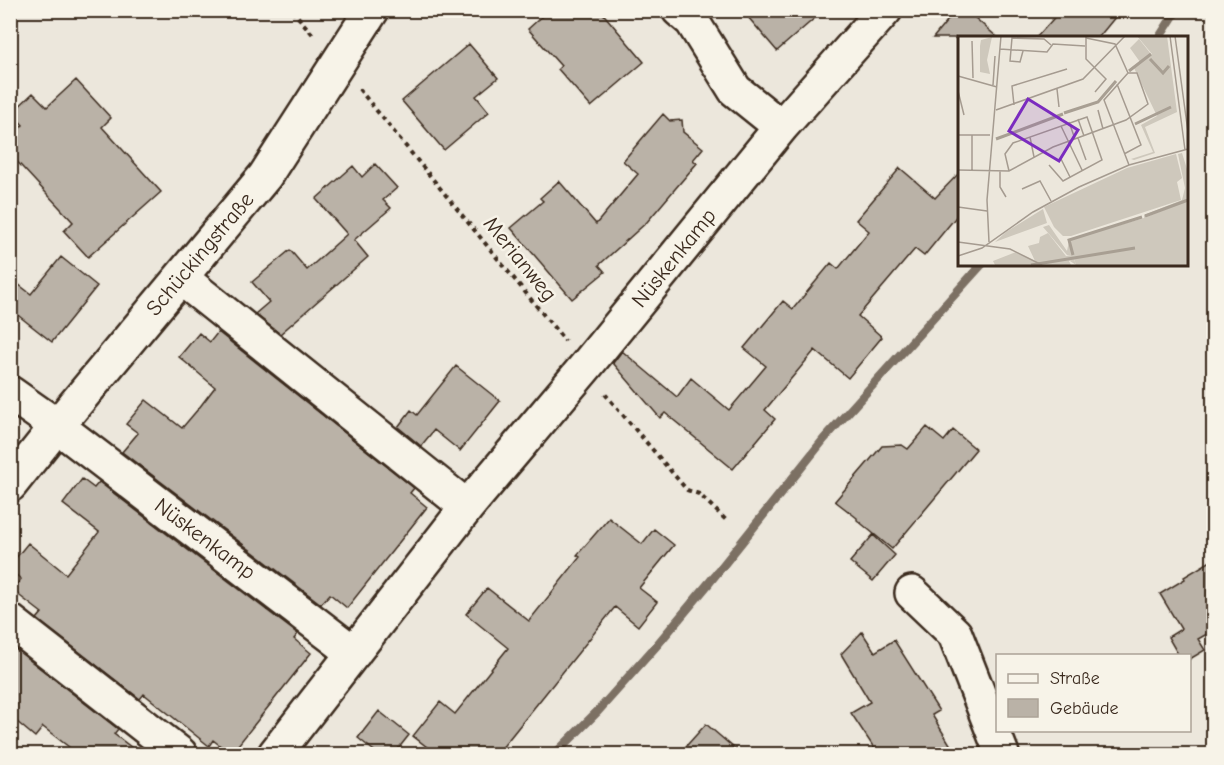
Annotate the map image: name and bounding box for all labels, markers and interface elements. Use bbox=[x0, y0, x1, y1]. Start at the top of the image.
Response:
inset map bbox=[958, 36, 1188, 266]
street label: Schückingstraße bbox=[141, 187, 259, 321]
street label: Nüskenkamp bbox=[626, 203, 722, 313]
street label: Merianweg bbox=[478, 211, 562, 307]
street label: Nüskenkamp bbox=[149, 493, 261, 585]
legend bbox=[996, 654, 1191, 732]
text: Straße bbox=[1050, 668, 1100, 689]
text: Gebäude bbox=[1050, 698, 1119, 719]

